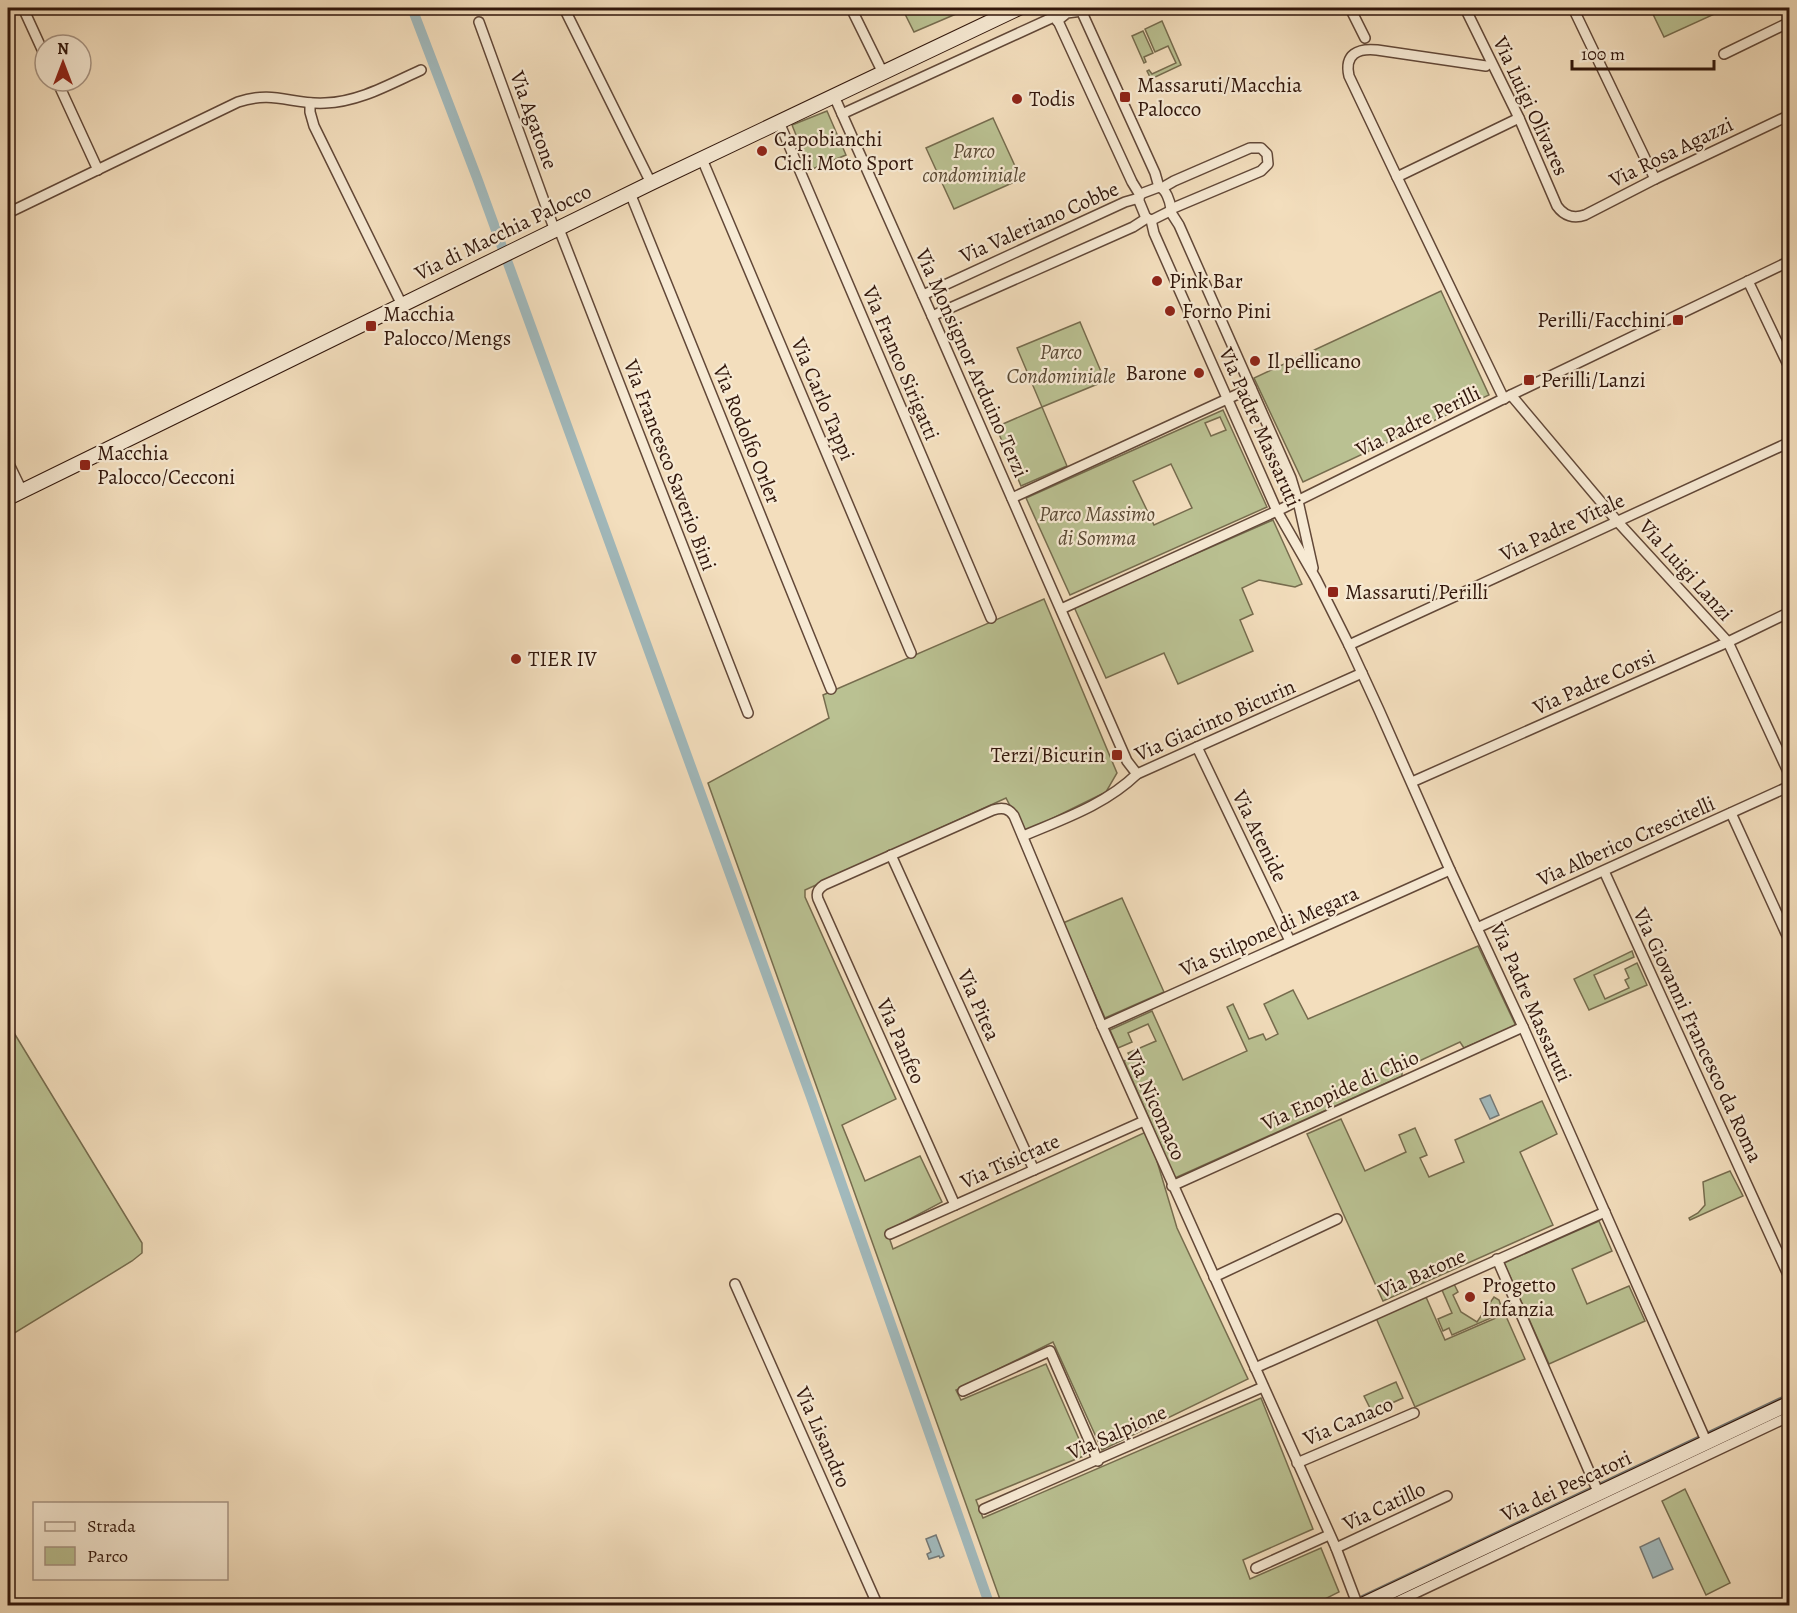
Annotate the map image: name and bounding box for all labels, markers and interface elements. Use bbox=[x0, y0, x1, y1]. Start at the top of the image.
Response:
street label: Via Luigi Olivares bbox=[1486, 31, 1575, 180]
north arrow bbox=[33, 33, 93, 93]
scale bar bbox=[1572, 33, 1714, 71]
text: N bbox=[57, 38, 69, 60]
text: 100 m bbox=[1581, 42, 1625, 66]
street label: Via Agatone bbox=[503, 66, 565, 173]
place label: Massaruti/Macchia Palocco bbox=[1137, 71, 1302, 123]
place label: Todis bbox=[1029, 85, 1075, 113]
marker: Massaruti/Macchia Palocco bbox=[1118, 90, 1132, 104]
marker: Todis bbox=[1010, 92, 1024, 106]
street label: Via Rosa Agazzi bbox=[1604, 110, 1738, 194]
place label: Capobianchi Cicli Moto Sport bbox=[774, 125, 914, 177]
park label: Parco condominiale bbox=[922, 137, 1026, 189]
marker: Capobianchi Cicli Moto Sport bbox=[755, 144, 769, 158]
street label: Via Valeriano Cobbe bbox=[954, 174, 1123, 270]
street label: Via di Macchia Palocco bbox=[409, 177, 596, 287]
street label: Via Monsignor Arduino Terzi bbox=[908, 243, 1035, 482]
place label: Pink Bar bbox=[1169, 267, 1243, 295]
marker: Pink Bar bbox=[1150, 274, 1164, 288]
street label: Via Franco Sirigatti bbox=[855, 281, 946, 445]
place label: Forno Pini bbox=[1182, 297, 1271, 325]
place label: Macchia Palocco/Mengs bbox=[383, 300, 511, 352]
marker: Forno Pini bbox=[1163, 304, 1177, 318]
place label: Perilli/Facchini bbox=[1537, 306, 1666, 334]
marker: Perilli/Facchini bbox=[1671, 313, 1685, 327]
marker: Macchia Palocco/Mengs bbox=[364, 319, 378, 333]
street label: Via Carlo Tappi bbox=[784, 332, 861, 465]
park label: Parco Condominiale bbox=[1007, 338, 1116, 390]
street label: Via Padre Massaruti bbox=[1212, 342, 1308, 511]
place label: Il pellicano bbox=[1267, 347, 1361, 375]
marker: Il pellicano bbox=[1248, 354, 1262, 368]
street label: Via Francesco Saverio Bini bbox=[616, 355, 723, 575]
street label: Via Rodolfo Orler bbox=[706, 359, 788, 508]
place label: Barone bbox=[1125, 359, 1187, 387]
marker: Barone bbox=[1192, 366, 1206, 380]
place label: Perilli/Lanzi bbox=[1541, 366, 1646, 394]
marker: Perilli/Lanzi bbox=[1522, 373, 1536, 387]
street label: Via Padre Perilli bbox=[1350, 379, 1485, 464]
place label: Macchia Palocco/Cecconi bbox=[97, 439, 235, 491]
marker: Macchia Palocco/Cecconi bbox=[78, 458, 92, 472]
street label: Via Padre Vitale bbox=[1494, 486, 1629, 569]
park label: Parco Massimo di Somma bbox=[1039, 500, 1155, 552]
street label: Via Luigi Lanzi bbox=[1632, 512, 1739, 627]
place label: Massaruti/Perilli bbox=[1345, 578, 1488, 606]
marker: Massaruti/Perilli bbox=[1326, 585, 1340, 599]
street label: Via Padre Corsi bbox=[1528, 643, 1660, 722]
place label: TIER IV bbox=[528, 645, 597, 673]
marker: TIER IV bbox=[509, 652, 523, 666]
street label: Via Giacinto Bicurin bbox=[1129, 672, 1300, 768]
place label: Terzi/Bicurin bbox=[991, 741, 1105, 769]
marker: Terzi/Bicurin bbox=[1110, 748, 1124, 762]
street label: Via Atenide bbox=[1225, 785, 1294, 886]
street label: Via Alberico Crescitelli bbox=[1532, 789, 1719, 893]
street label: Via Stilpone di Megara bbox=[1174, 879, 1363, 983]
street label: Via Giovanni Francesco da Roma bbox=[1626, 902, 1769, 1167]
street label: Via Padre Massaruti bbox=[1483, 917, 1579, 1086]
street label: Via Pitea bbox=[951, 964, 1007, 1045]
street label: Via Panfeo bbox=[869, 993, 932, 1088]
street label: Via Enopide di Chio bbox=[1256, 1043, 1423, 1138]
street label: Via Nicomaco bbox=[1119, 1044, 1193, 1165]
street label: Via Tisicrate bbox=[955, 1127, 1064, 1196]
street label: Via Batone bbox=[1373, 1241, 1470, 1305]
place label: Progetto Infanzia bbox=[1482, 1271, 1556, 1323]
marker: Progetto Infanzia bbox=[1463, 1290, 1477, 1304]
street label: Via Lisandro bbox=[788, 1381, 858, 1492]
street label: Via Canaco bbox=[1298, 1390, 1397, 1453]
street label: Via Salpione bbox=[1062, 1398, 1171, 1467]
street label: Via dei Pescatori bbox=[1495, 1444, 1636, 1529]
street label: Via Catillo bbox=[1337, 1475, 1430, 1538]
legend bbox=[33, 1502, 228, 1580]
text: Strada bbox=[87, 1514, 136, 1538]
text: Parco bbox=[87, 1544, 128, 1568]

